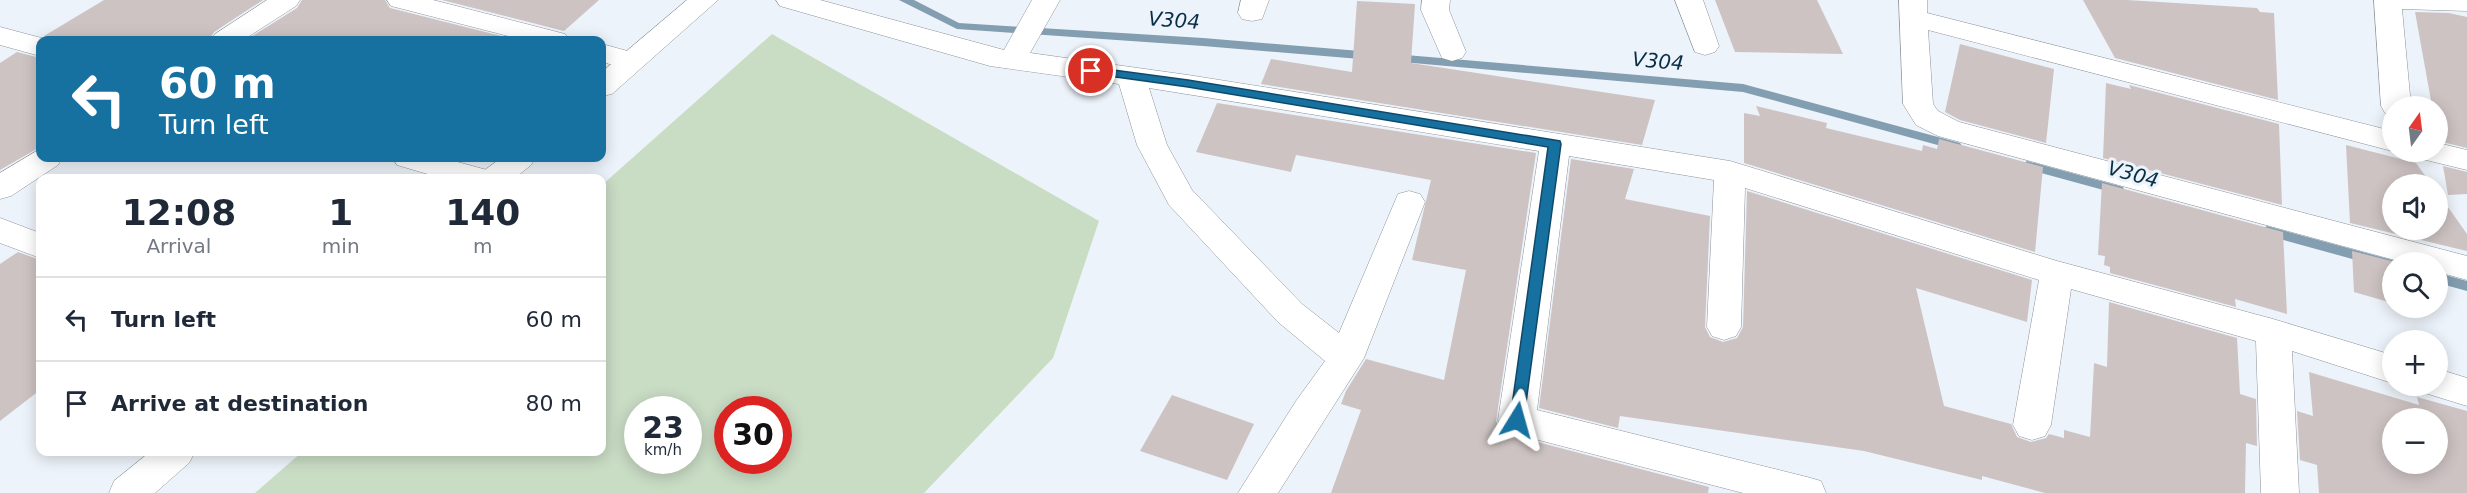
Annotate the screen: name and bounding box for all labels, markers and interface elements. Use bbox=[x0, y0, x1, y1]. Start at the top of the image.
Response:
water label: V304 bbox=[1147, 6, 1201, 34]
pin bbox=[1065, 45, 1116, 96]
water label: V304 bbox=[1631, 47, 1685, 75]
icon: arrive bbox=[1074, 54, 1107, 87]
text: 60 m bbox=[159, 59, 276, 108]
icon: left bbox=[60, 60, 138, 138]
north arrow bbox=[2382, 96, 2448, 162]
map controls bbox=[2382, 96, 2448, 474]
text: Turn left bbox=[159, 109, 269, 140]
water label: V304 bbox=[2105, 156, 2161, 192]
button: sound bbox=[2382, 174, 2448, 240]
text: 12:08 bbox=[122, 192, 236, 233]
text: 1 bbox=[328, 192, 353, 233]
text: 140 bbox=[445, 192, 520, 233]
text: Arrival bbox=[146, 234, 211, 258]
text: min bbox=[322, 234, 360, 258]
text: m bbox=[473, 234, 493, 258]
button: search bbox=[2382, 252, 2448, 318]
icon: left bbox=[60, 303, 93, 336]
text: Turn left bbox=[111, 307, 216, 332]
text: 60 m bbox=[526, 307, 582, 332]
button: + bbox=[2382, 330, 2448, 396]
icon: arrive bbox=[60, 387, 93, 420]
position arrow bbox=[1485, 388, 1549, 452]
text: Arrive at destination bbox=[111, 391, 368, 416]
text: 80 m bbox=[526, 391, 582, 416]
speed limit sign: 30 bbox=[714, 396, 792, 474]
button: − bbox=[2382, 408, 2448, 474]
text: 23 bbox=[642, 410, 684, 445]
text: km/h bbox=[644, 441, 682, 459]

